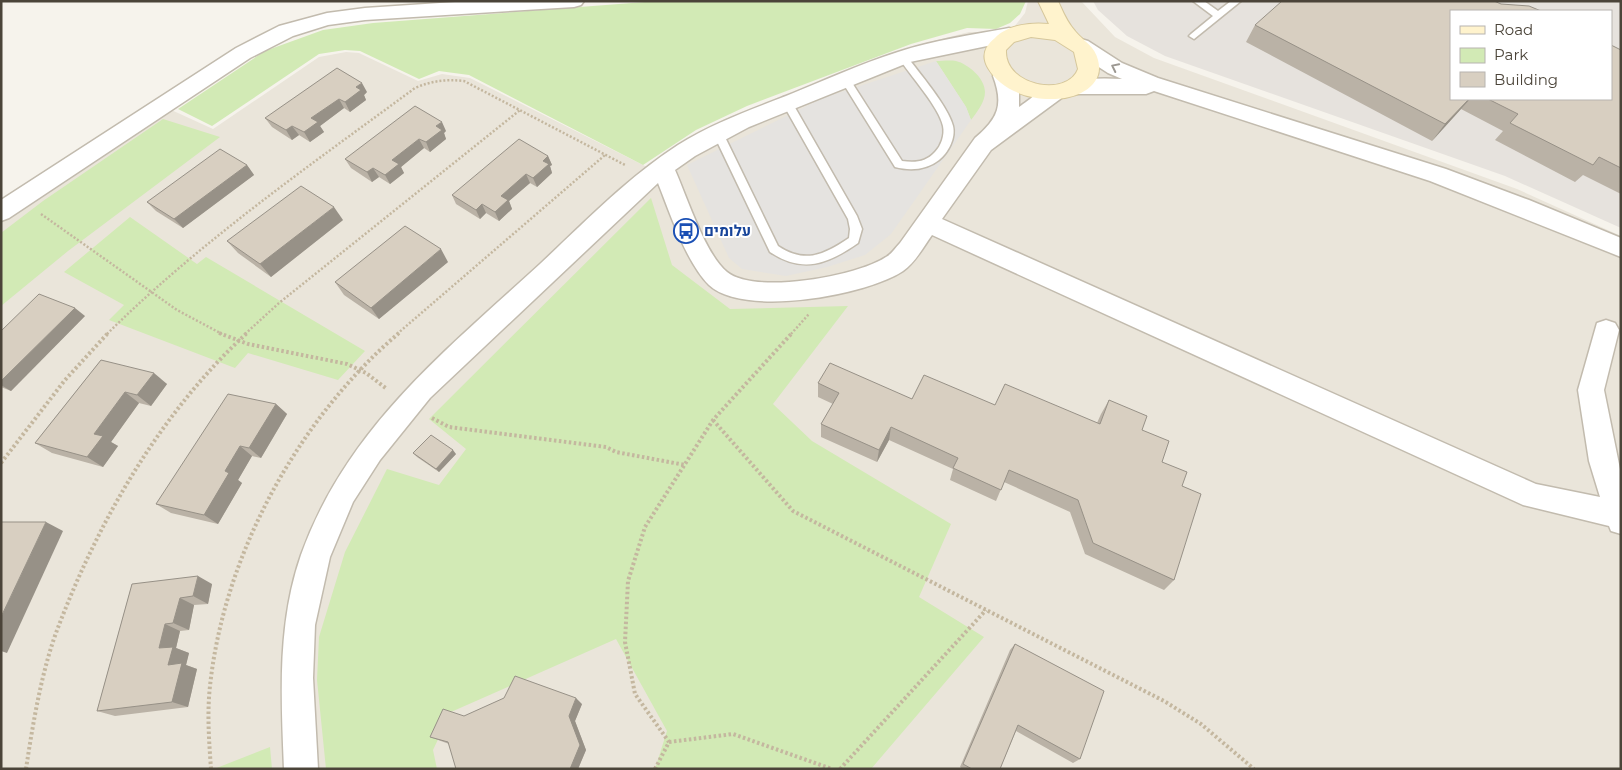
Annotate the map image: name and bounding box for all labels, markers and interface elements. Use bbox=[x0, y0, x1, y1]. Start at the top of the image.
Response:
legend bbox=[1450, 10, 1612, 100]
text: Road bbox=[1494, 20, 1533, 39]
text: Park bbox=[1494, 45, 1528, 64]
one-way arrow bbox=[1111, 63, 1120, 73]
text: Building bbox=[1494, 70, 1558, 89]
bus stop icon: עלומים bbox=[673, 218, 699, 244]
place label: עלומים bbox=[704, 221, 751, 240]

